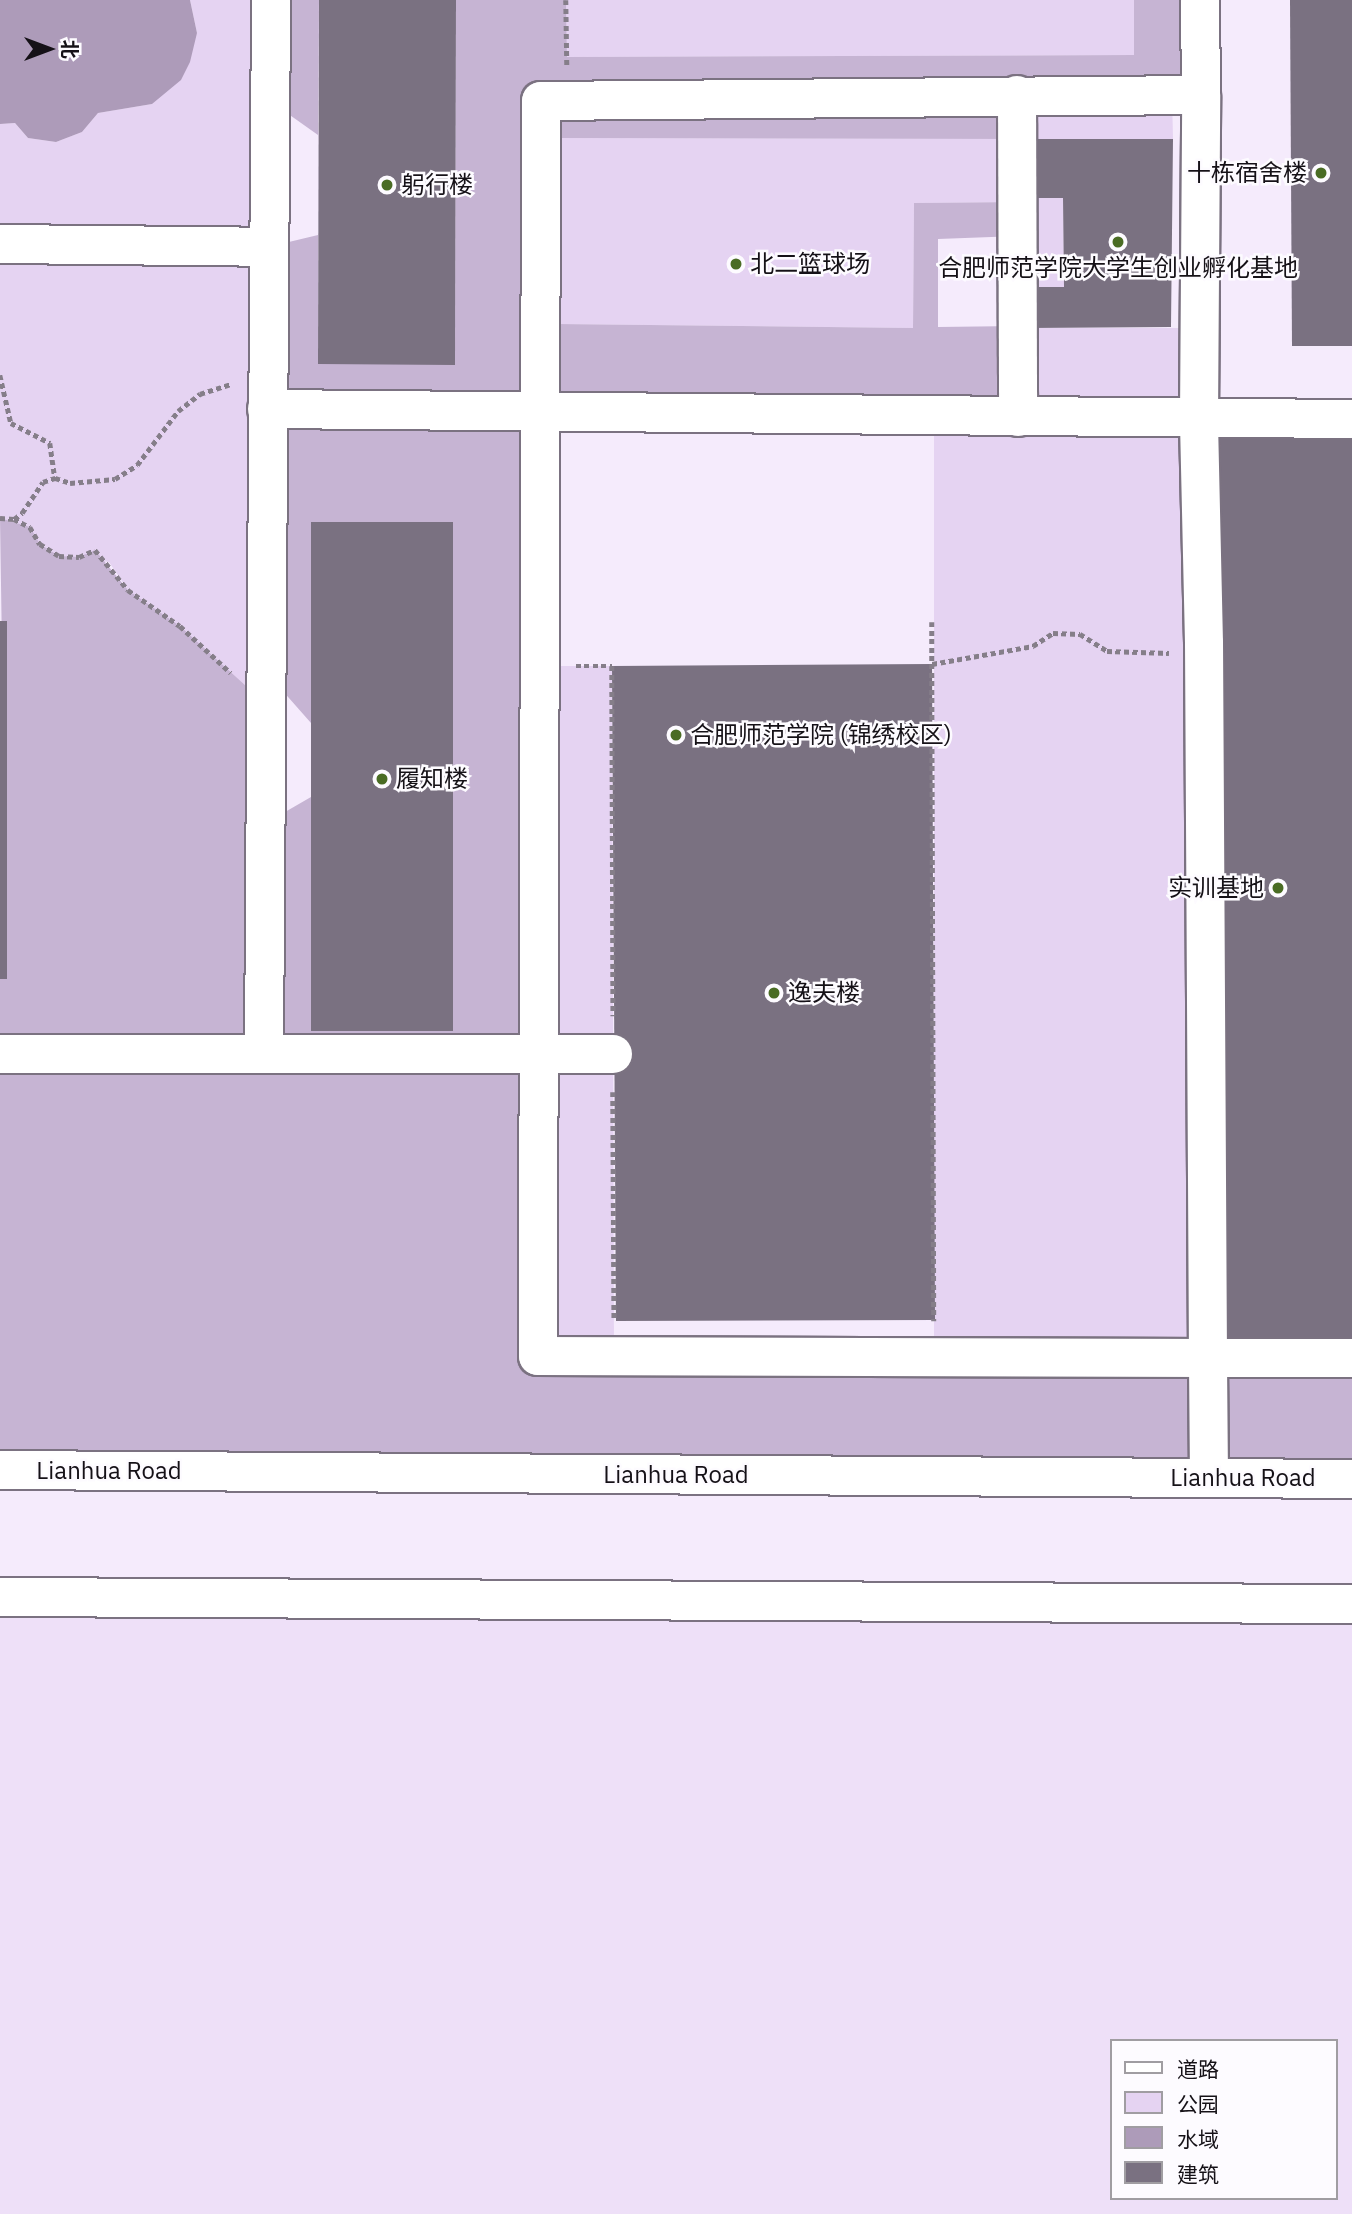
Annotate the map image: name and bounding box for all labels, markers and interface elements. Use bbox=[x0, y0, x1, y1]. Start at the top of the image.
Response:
north arrow bbox=[14, 14, 84, 84]
text: 北 bbox=[58, 39, 82, 59]
place label: 十栋宿舍楼 bbox=[1187, 159, 1307, 187]
marker: 十栋宿舍楼 bbox=[1313, 165, 1329, 181]
place label: 躬行楼 bbox=[401, 171, 473, 199]
marker: 躬行楼 bbox=[379, 177, 395, 193]
marker: 合肥师范学院大学生创业孵化基地 bbox=[1110, 234, 1126, 250]
place label: 北二篮球场 bbox=[750, 250, 870, 278]
place label: 合肥师范学院大学生创业孵化基地 bbox=[938, 254, 1298, 282]
marker: 北二篮球场 bbox=[728, 256, 744, 272]
place label: 合肥师范学院 (锦绣校区) bbox=[690, 721, 952, 749]
marker: 合肥师范学院 (锦绣校区) bbox=[668, 727, 684, 743]
place label: 履知楼 bbox=[396, 765, 468, 793]
marker: 履知楼 bbox=[374, 771, 390, 787]
place label: 实训基地 bbox=[1168, 874, 1264, 902]
marker: 实训基地 bbox=[1270, 880, 1286, 896]
place label: 逸夫楼 bbox=[788, 979, 860, 1007]
marker: 逸夫楼 bbox=[766, 985, 782, 1001]
street label: Lianhua Road bbox=[36, 1457, 182, 1485]
street label: Lianhua Road bbox=[603, 1461, 749, 1489]
street label: Lianhua Road bbox=[1170, 1464, 1316, 1492]
legend bbox=[1110, 2039, 1338, 2200]
text: 道路 bbox=[1177, 2055, 1219, 2083]
text: 公园 bbox=[1177, 2090, 1219, 2118]
text: 水域 bbox=[1177, 2125, 1219, 2153]
text: 建筑 bbox=[1177, 2160, 1219, 2188]

